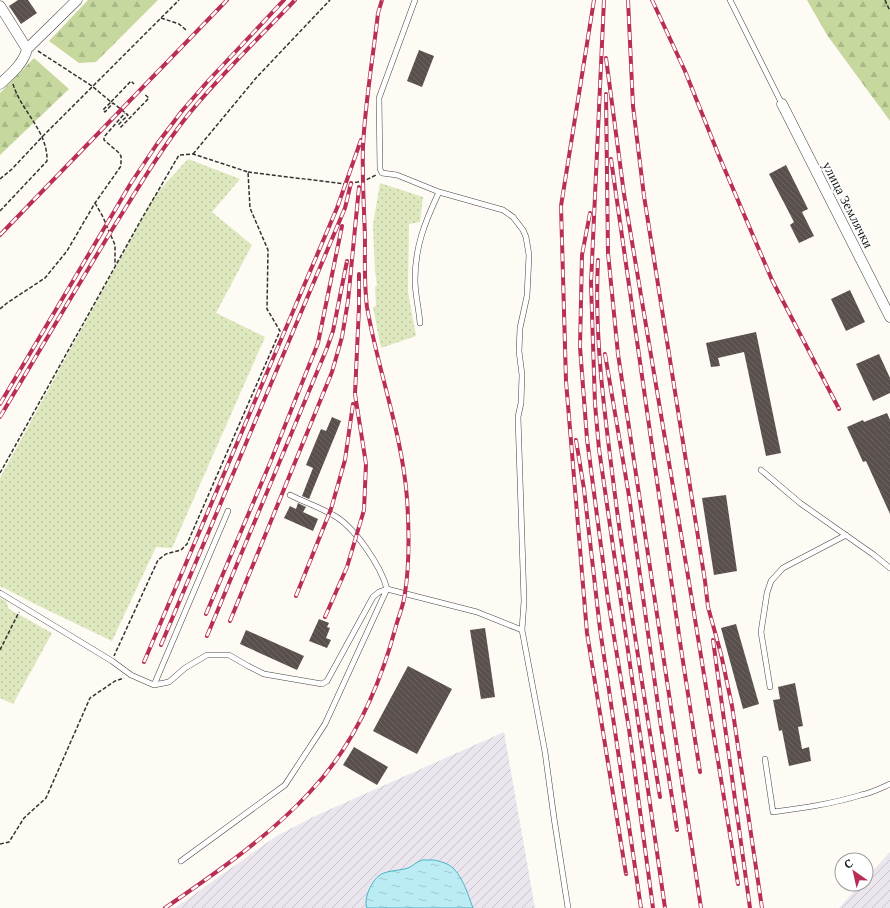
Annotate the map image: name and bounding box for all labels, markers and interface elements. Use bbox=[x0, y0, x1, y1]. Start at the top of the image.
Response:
street label: улица Землячки bbox=[820, 159, 876, 251]
north arrow bbox=[834, 852, 874, 892]
text: С bbox=[841, 856, 856, 872]

